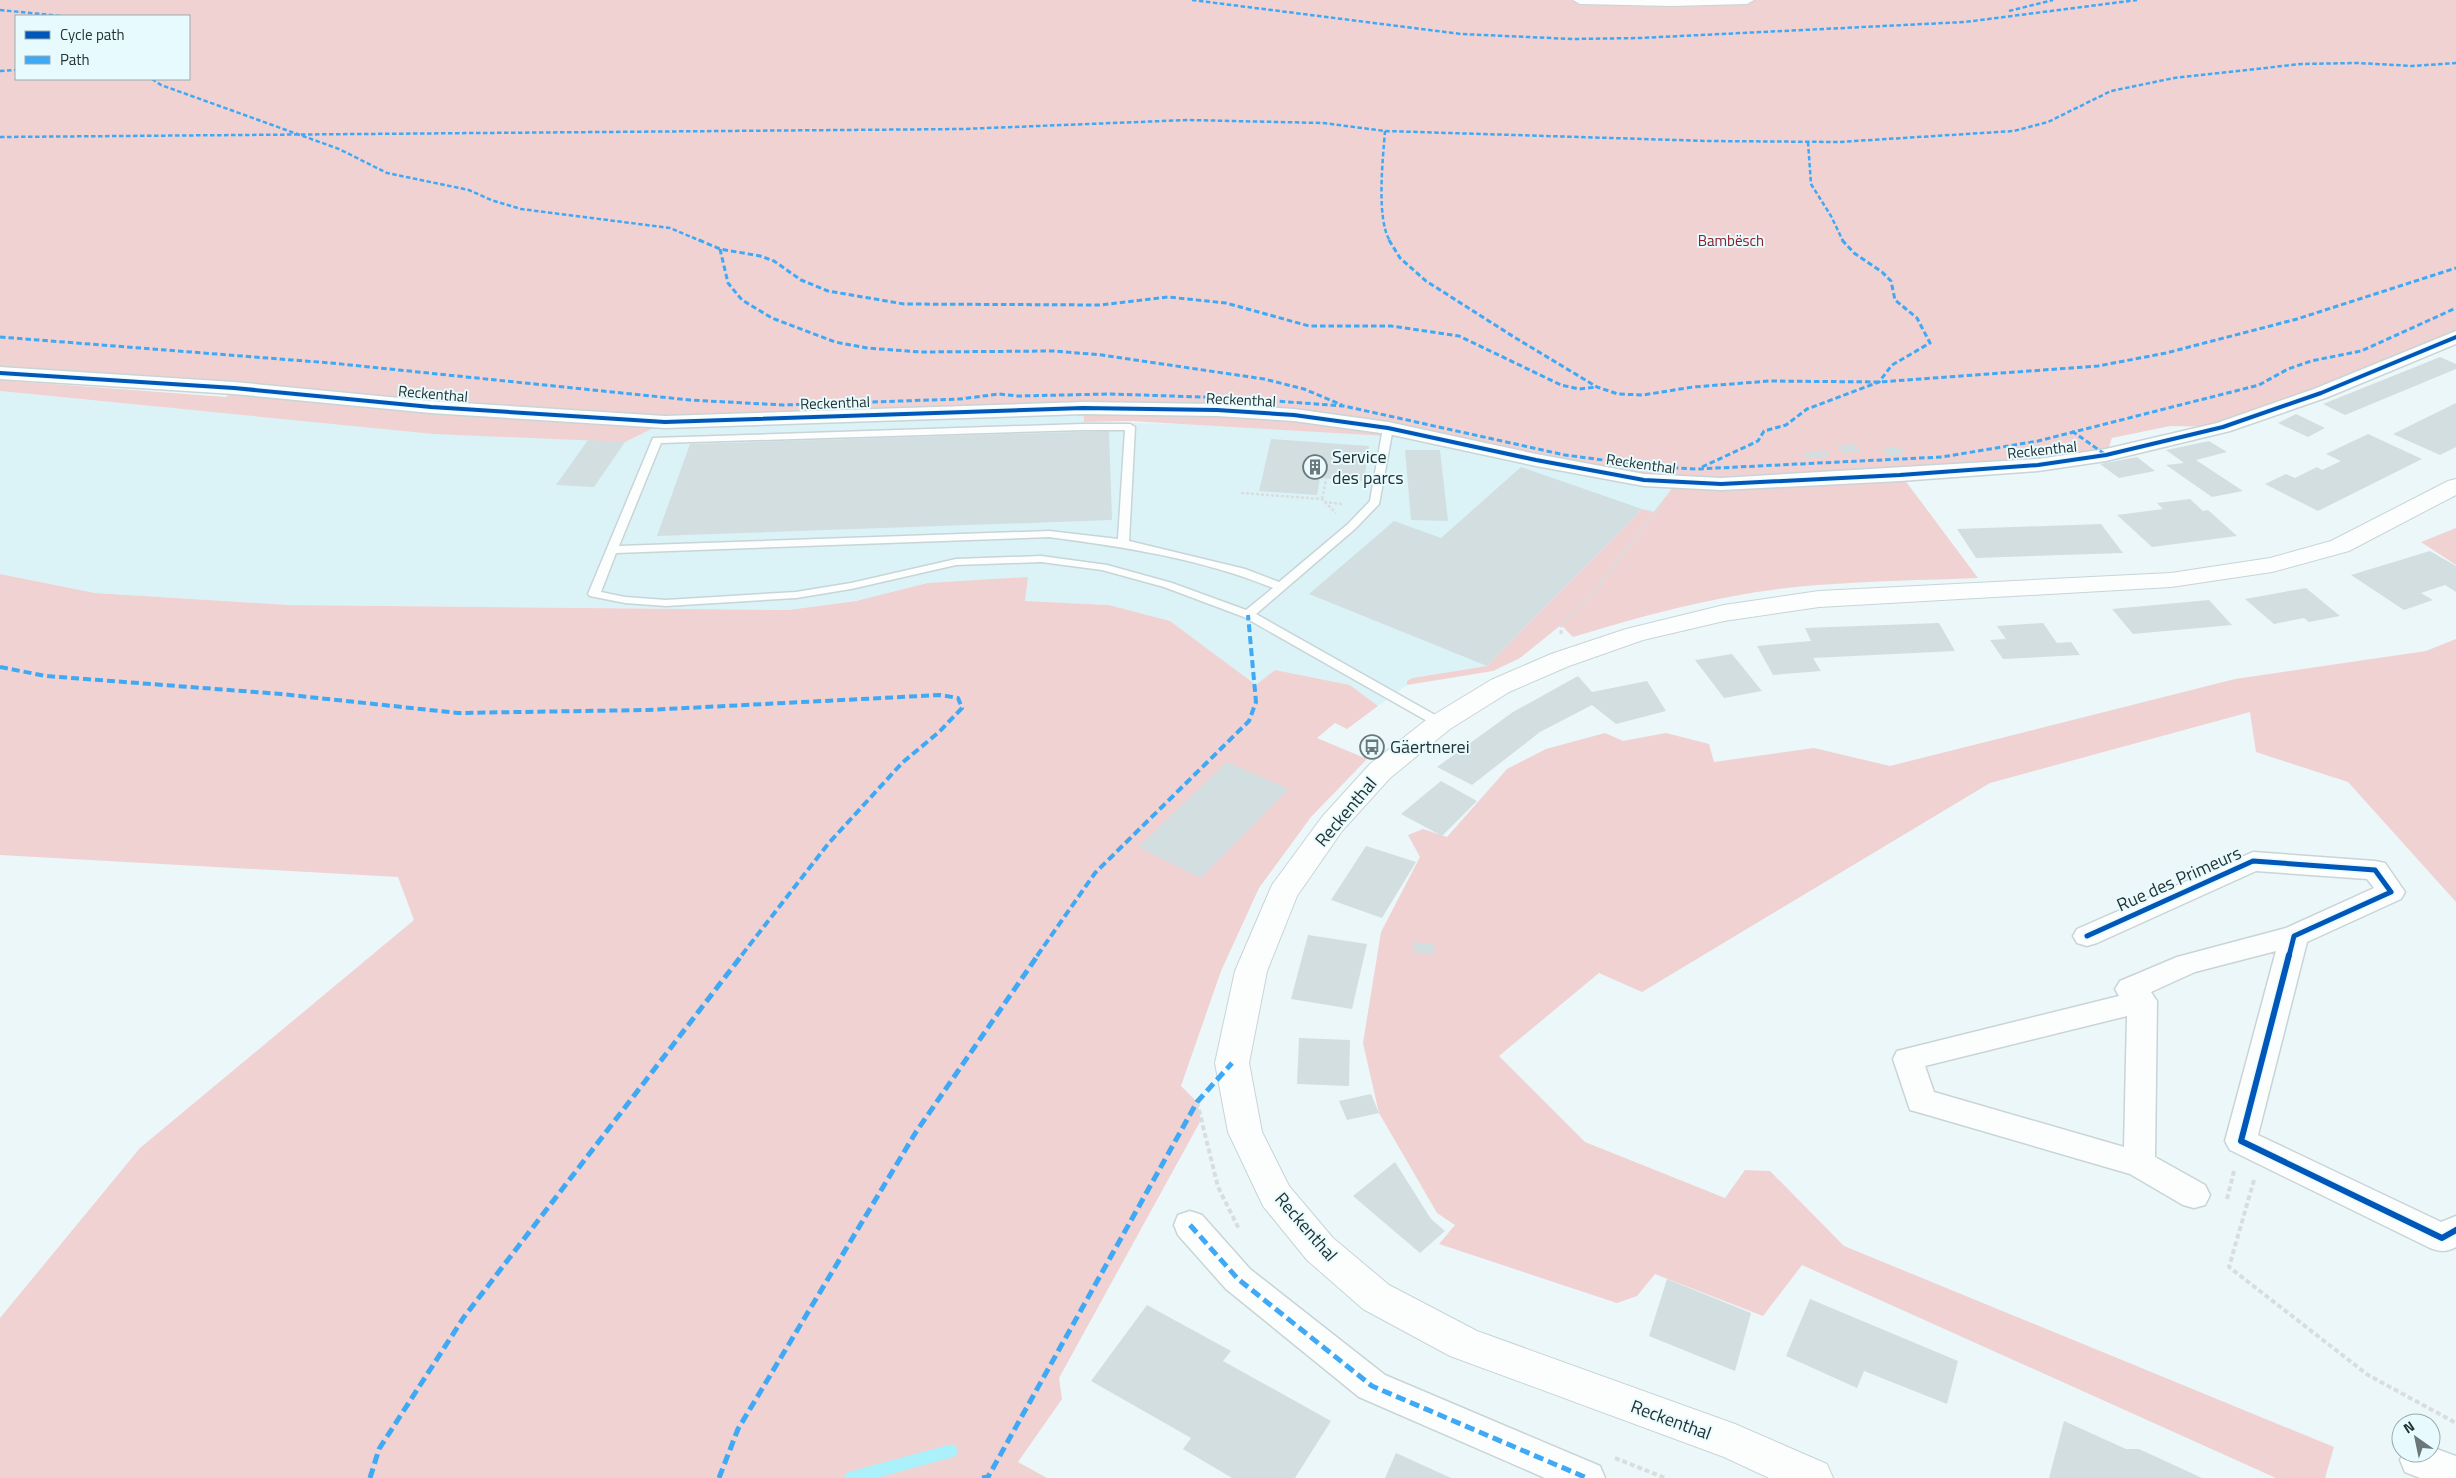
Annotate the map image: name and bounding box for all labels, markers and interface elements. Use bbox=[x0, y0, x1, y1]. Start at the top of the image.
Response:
legend bbox=[15, 15, 190, 80]
text: Cycle path bbox=[60, 23, 125, 46]
text: Path bbox=[60, 48, 90, 71]
park label: Bambësch bbox=[1698, 229, 1764, 252]
street label: Reckenthal bbox=[397, 379, 469, 408]
street label: Reckenthal bbox=[1205, 386, 1277, 413]
street label: Reckenthal bbox=[800, 390, 870, 415]
street label: Reckenthal bbox=[2006, 434, 2078, 465]
place label: Service des parcs bbox=[1332, 443, 1404, 491]
street label: Reckenthal bbox=[1605, 447, 1677, 480]
building icon: Service des parcs bbox=[1302, 454, 1328, 480]
place label: Gäertnerei bbox=[1390, 733, 1470, 760]
bus stop icon: Gäertnerei bbox=[1359, 734, 1385, 760]
street label: Reckenthal bbox=[1308, 771, 1383, 853]
street label: Rue des Primeurs bbox=[2112, 839, 2245, 918]
street label: Reckenthal bbox=[1269, 1186, 1344, 1267]
street label: Reckenthal bbox=[1627, 1392, 1715, 1447]
north arrow bbox=[2391, 1413, 2441, 1463]
text: N bbox=[2399, 1415, 2418, 1438]

